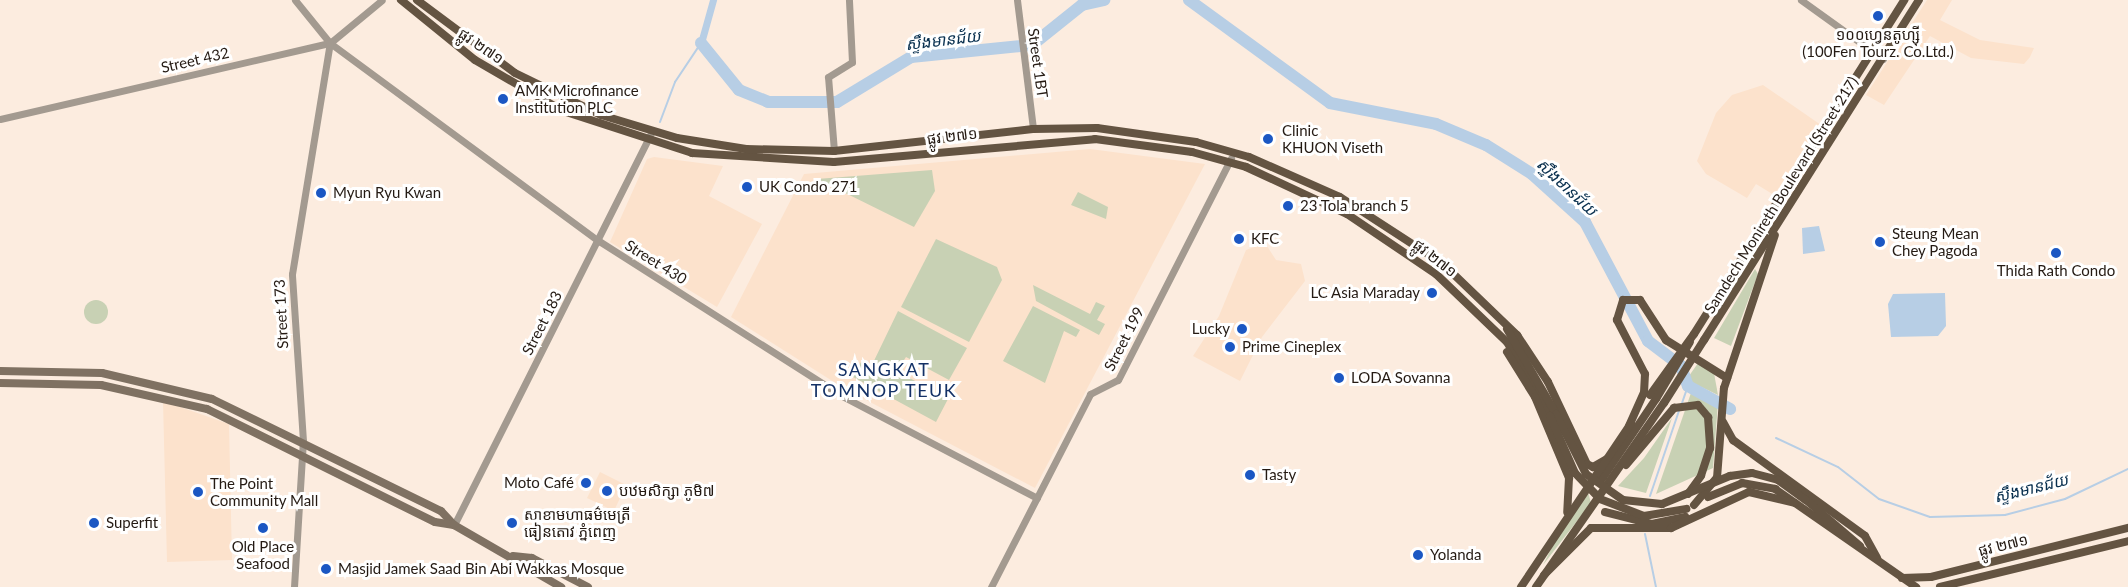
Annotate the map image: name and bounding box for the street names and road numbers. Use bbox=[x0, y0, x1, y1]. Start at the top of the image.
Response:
street label: ផ្លូវ ២៧១ bbox=[455, 24, 507, 68]
street label: Street 1BT bbox=[1024, 27, 1052, 99]
street label: Street 432 bbox=[159, 43, 231, 77]
street label: Samdech Monireth Boulevard (Street 217) bbox=[1700, 73, 1862, 317]
street label: ផ្លូវ ២៧១ bbox=[926, 124, 978, 148]
street label: ផ្លូវ ២៧១ bbox=[1409, 235, 1461, 281]
street label: Street 430 bbox=[622, 236, 690, 288]
street label: Street 173 bbox=[270, 279, 292, 349]
street label: Street 183 bbox=[518, 288, 566, 358]
street label: Street 199 bbox=[1100, 304, 1148, 374]
street label: ផ្លូវ ២៧១ bbox=[1976, 530, 2030, 560]

